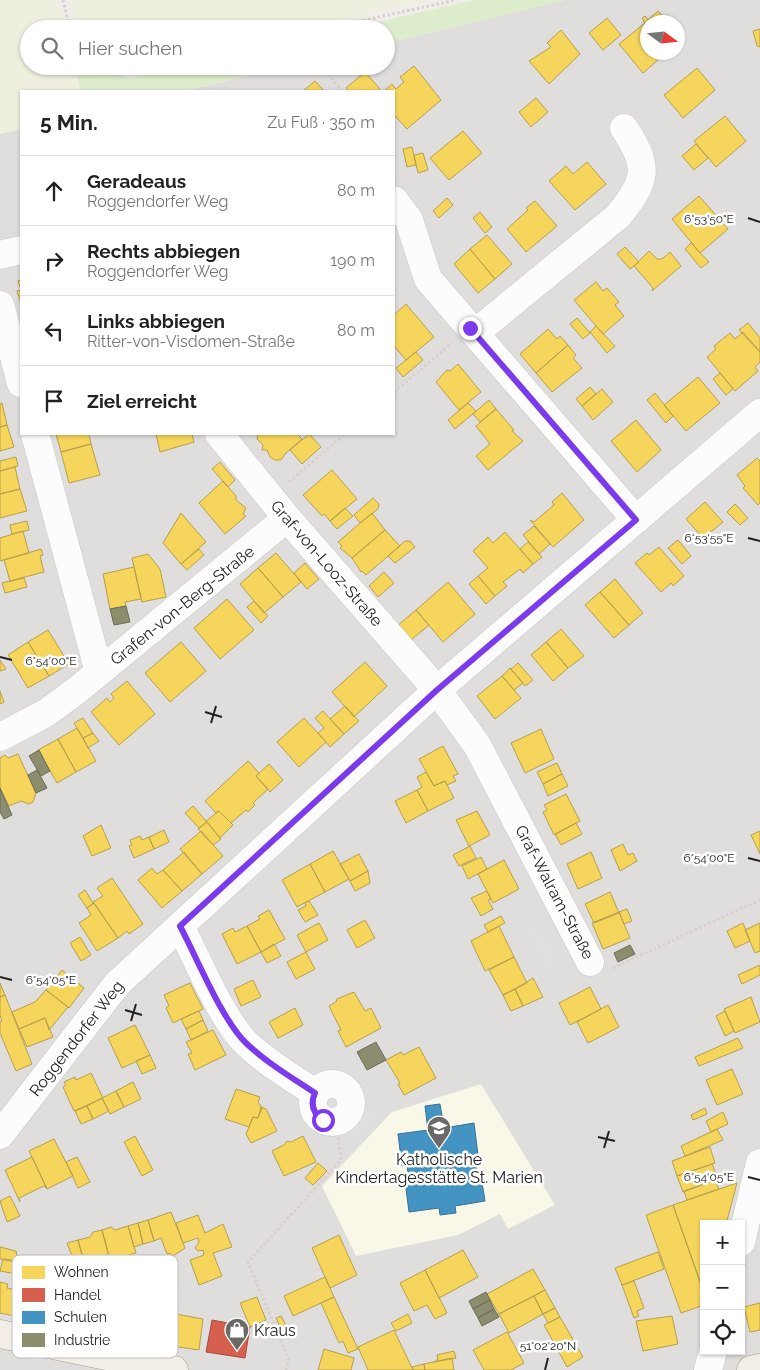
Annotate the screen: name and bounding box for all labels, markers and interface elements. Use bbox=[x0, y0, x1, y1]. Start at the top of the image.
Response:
north arrow bbox=[640, 15, 685, 60]
search box bbox=[20, 20, 395, 75]
icon: search bbox=[38, 34, 66, 62]
text: Hier suchen bbox=[78, 37, 183, 59]
text: 5 Min. bbox=[40, 110, 98, 135]
text: Zu Fuß · 350 m bbox=[267, 113, 375, 132]
text: Geradeaus bbox=[87, 170, 186, 192]
icon: ahead bbox=[40, 177, 68, 205]
text: 80 m bbox=[337, 181, 375, 200]
text: Roggendorfer Weg bbox=[87, 192, 228, 211]
text: 6°53'50"E bbox=[684, 212, 734, 226]
text: Rechts abbiegen bbox=[87, 240, 240, 262]
icon: right bbox=[40, 247, 68, 275]
text: 190 m bbox=[330, 251, 375, 270]
text: Roggendorfer Weg bbox=[87, 262, 228, 281]
text: Links abbiegen bbox=[87, 310, 225, 332]
icon: left bbox=[40, 317, 68, 345]
route end bbox=[459, 317, 482, 340]
text: 80 m bbox=[337, 321, 375, 340]
text: Ritter-von-Visdomen-Straße bbox=[87, 332, 295, 351]
icon: arrive bbox=[40, 387, 68, 415]
text: Ziel erreicht bbox=[87, 390, 197, 412]
street label: Graf-von-Looz-Straße bbox=[267, 496, 387, 630]
text: 6°53'55"E bbox=[684, 531, 734, 545]
street label: Grafen-von-Berg-Straße bbox=[107, 542, 258, 669]
text: 6°54'00"E bbox=[25, 654, 77, 668]
street label: Graf-Walram-Straße bbox=[511, 822, 598, 962]
text: 6°54'00"E bbox=[683, 851, 735, 865]
text: 6°54'05"E bbox=[26, 973, 76, 987]
street label: Roggendorfer Weg bbox=[25, 977, 127, 1100]
route start bbox=[312, 1109, 335, 1132]
school or university icon: Katholische Kindertagesstätte St. Marien bbox=[426, 1115, 452, 1149]
place label: Katholische Kindertagesstätte St. Marien bbox=[335, 1150, 543, 1187]
text: 6°54'05"E bbox=[684, 1170, 734, 1184]
map controls bbox=[700, 1220, 745, 1355]
button: + bbox=[700, 1220, 745, 1265]
legend bbox=[12, 1255, 178, 1358]
text: Wohnen bbox=[54, 1264, 109, 1280]
button: − bbox=[700, 1265, 745, 1310]
text: Handel bbox=[54, 1287, 101, 1303]
text: Schulen bbox=[54, 1309, 107, 1325]
button: locate bbox=[700, 1310, 745, 1355]
shop icon: Kraus bbox=[224, 1317, 250, 1351]
place label: Kraus bbox=[254, 1321, 296, 1340]
text: Industrie bbox=[54, 1332, 110, 1348]
text: 51°02'20"N bbox=[520, 1339, 576, 1353]

